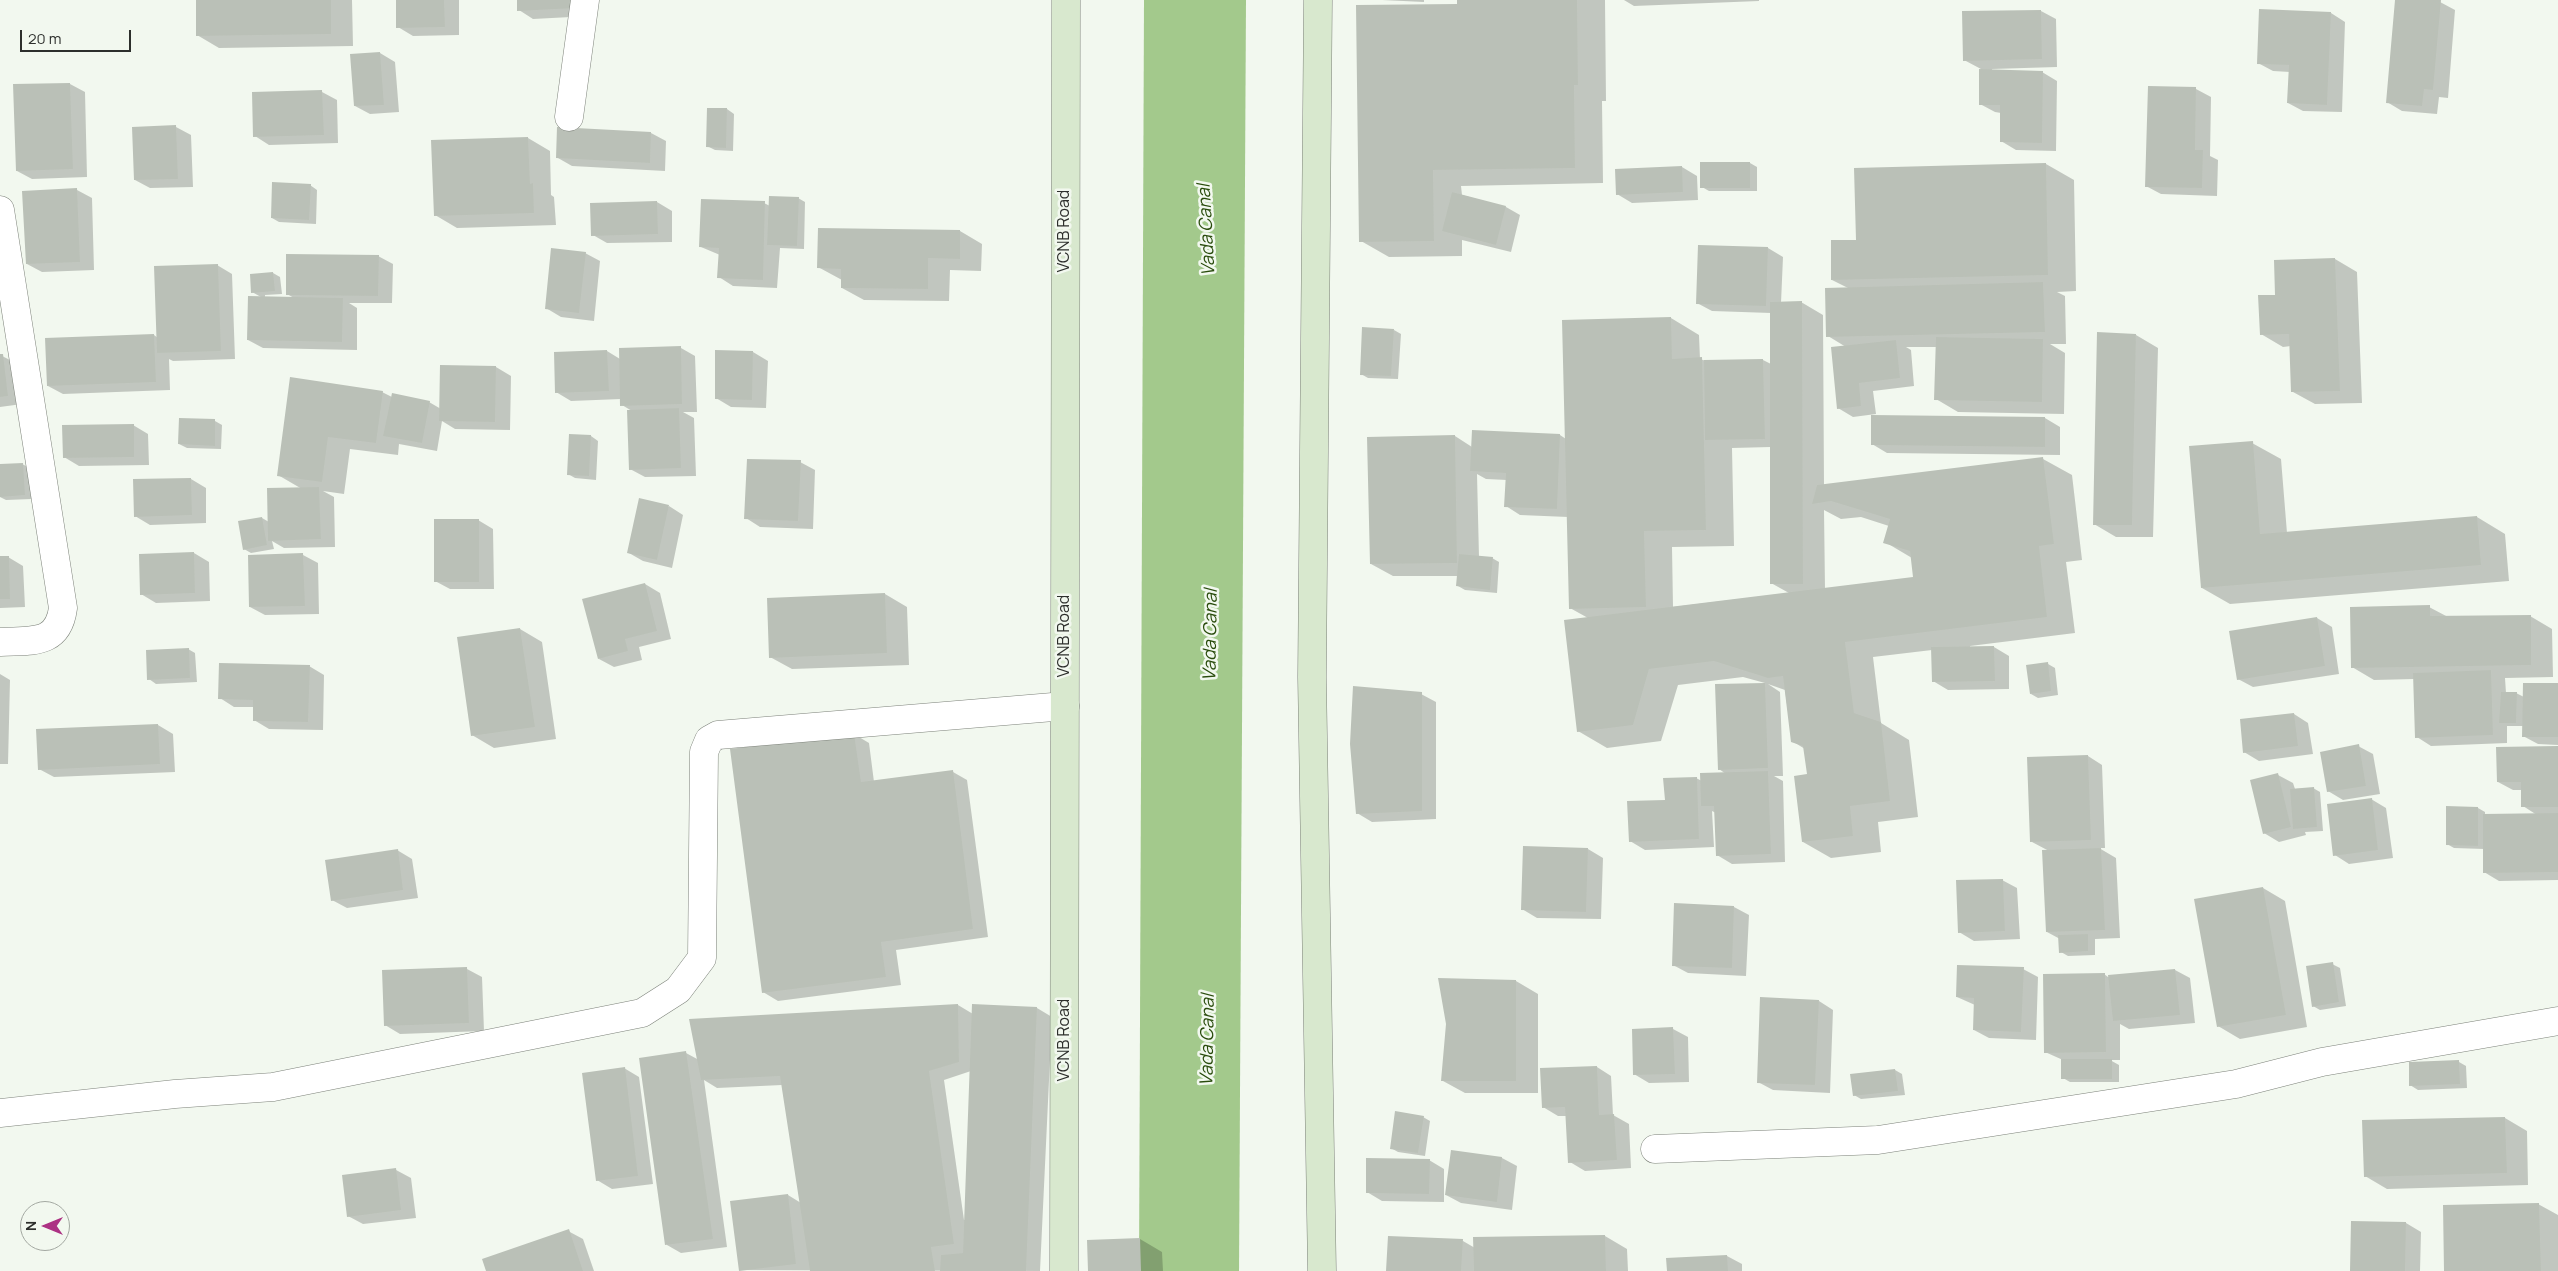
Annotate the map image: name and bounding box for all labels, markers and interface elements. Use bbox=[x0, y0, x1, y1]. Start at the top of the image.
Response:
scale bar bbox=[22, 20, 134, 52]
text: 20 m bbox=[28, 28, 61, 49]
water label: Vada Canal bbox=[1194, 183, 1220, 277]
street label: VCNB Road bbox=[1055, 190, 1075, 272]
water label: Vada Canal bbox=[1199, 589, 1223, 681]
street label: VCNB Road bbox=[1055, 595, 1075, 677]
water label: Vada Canal bbox=[1196, 994, 1220, 1086]
street label: VCNB Road bbox=[1055, 999, 1075, 1081]
north arrow bbox=[20, 1201, 70, 1251]
text: N bbox=[21, 1221, 40, 1231]

